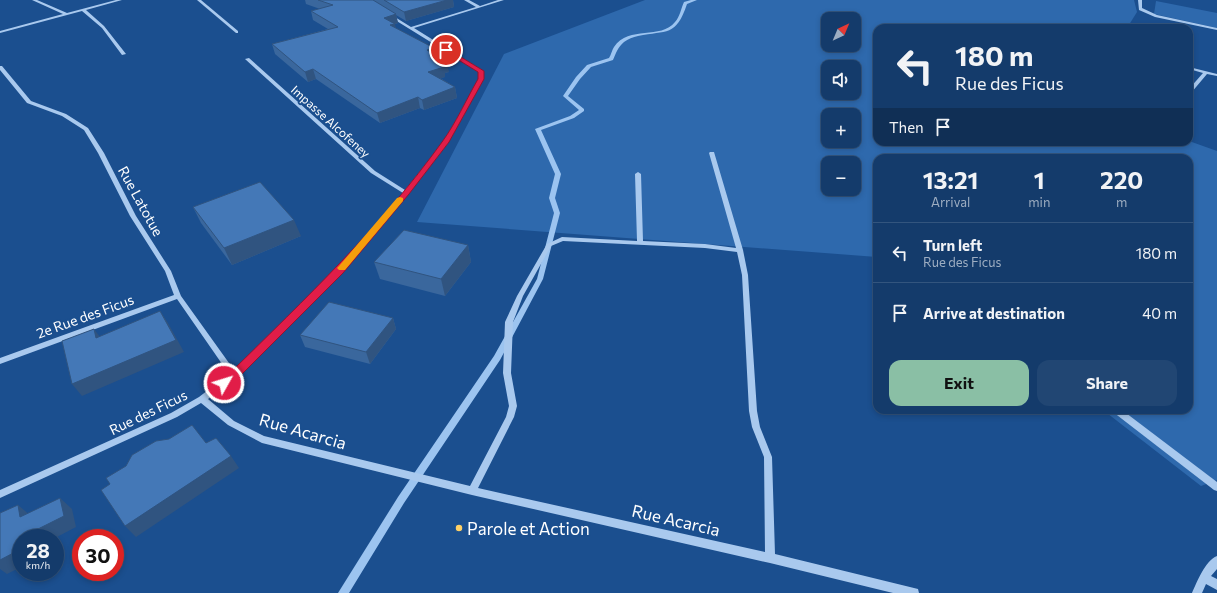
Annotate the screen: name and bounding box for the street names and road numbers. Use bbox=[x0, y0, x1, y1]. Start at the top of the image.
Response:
street label: Impasse Alcofeney bbox=[289, 82, 373, 160]
street label: Rue Latotue bbox=[115, 163, 167, 239]
street label: 2e Rue des Ficus bbox=[34, 291, 136, 341]
street label: Rue des Ficus bbox=[106, 386, 190, 438]
street label: Rue Acarcia bbox=[257, 409, 349, 453]
street label: Rue Acarcia bbox=[630, 500, 722, 540]

